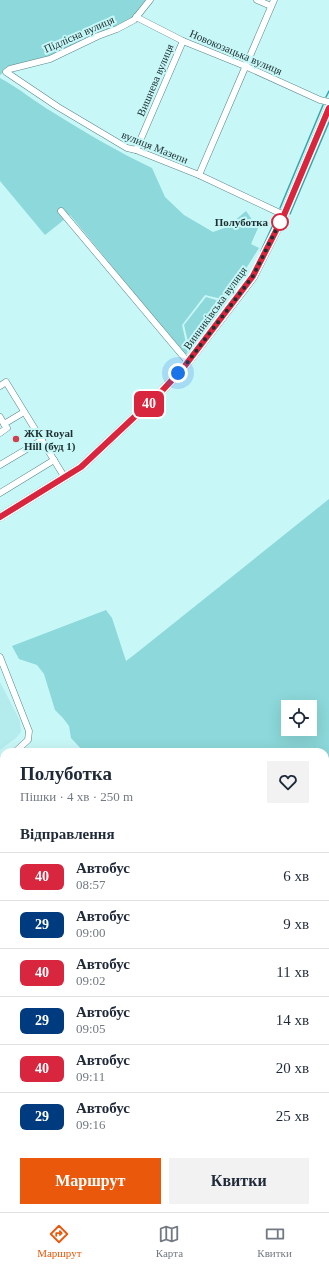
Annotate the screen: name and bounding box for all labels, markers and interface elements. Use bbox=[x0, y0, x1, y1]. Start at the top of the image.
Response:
street label: Підлісна вулиця bbox=[42, 13, 116, 55]
street label: Новокозацька вулиця bbox=[188, 27, 284, 77]
street label: Вишнева вулиця bbox=[134, 42, 176, 118]
street label: вулиця Мазепи bbox=[120, 128, 190, 166]
marker: Полуботка bbox=[271, 213, 289, 231]
place label: Полуботка bbox=[215, 216, 268, 228]
street label: Винниківська вулиця bbox=[181, 264, 249, 352]
your location bbox=[168, 363, 188, 383]
line badge: 40 bbox=[131, 391, 167, 417]
text: 40 bbox=[142, 396, 156, 411]
place label: ЖК Royal Hill (буд 1) bbox=[24, 427, 76, 453]
marker: ЖК Royal Hill (буд 1) bbox=[11, 434, 21, 444]
map controls bbox=[281, 700, 317, 736]
button: locate bbox=[281, 700, 317, 736]
button: heart bbox=[267, 761, 309, 803]
text: Полуботка bbox=[20, 763, 112, 784]
text: Пішки · 4 хв · 250 m bbox=[20, 789, 133, 804]
text: Відправлення bbox=[20, 826, 115, 842]
text: Автобус bbox=[76, 860, 130, 876]
text: 6 хв bbox=[283, 868, 309, 884]
text: 40 bbox=[35, 869, 49, 884]
text: 08:57 bbox=[76, 877, 106, 892]
text: Автобус bbox=[76, 908, 130, 924]
text: 9 хв bbox=[283, 916, 309, 932]
text: 29 bbox=[35, 917, 49, 932]
text: 09:00 bbox=[76, 925, 106, 940]
text: Автобус bbox=[76, 956, 130, 972]
text: 11 хв bbox=[276, 964, 309, 980]
text: 40 bbox=[35, 965, 49, 980]
text: 09:02 bbox=[76, 973, 106, 988]
text: Автобус bbox=[76, 1004, 130, 1020]
text: 14 хв bbox=[276, 1012, 309, 1028]
text: 29 bbox=[35, 1013, 49, 1028]
text: 09:05 bbox=[76, 1021, 106, 1036]
text: Автобус bbox=[76, 1052, 130, 1068]
text: 20 хв bbox=[276, 1060, 309, 1076]
text: 40 bbox=[35, 1061, 49, 1076]
text: 09:11 bbox=[76, 1069, 105, 1084]
text: Автобус bbox=[76, 1100, 130, 1116]
text: 25 хв bbox=[276, 1108, 309, 1124]
text: 29 bbox=[35, 1109, 49, 1124]
text: 09:16 bbox=[76, 1117, 106, 1132]
button: Маршрут bbox=[20, 1158, 161, 1204]
button: Квитки bbox=[169, 1158, 309, 1204]
tab: Маршрут bbox=[37, 1223, 81, 1259]
tab: Карта bbox=[156, 1223, 183, 1259]
tab: Квитки bbox=[257, 1223, 292, 1259]

